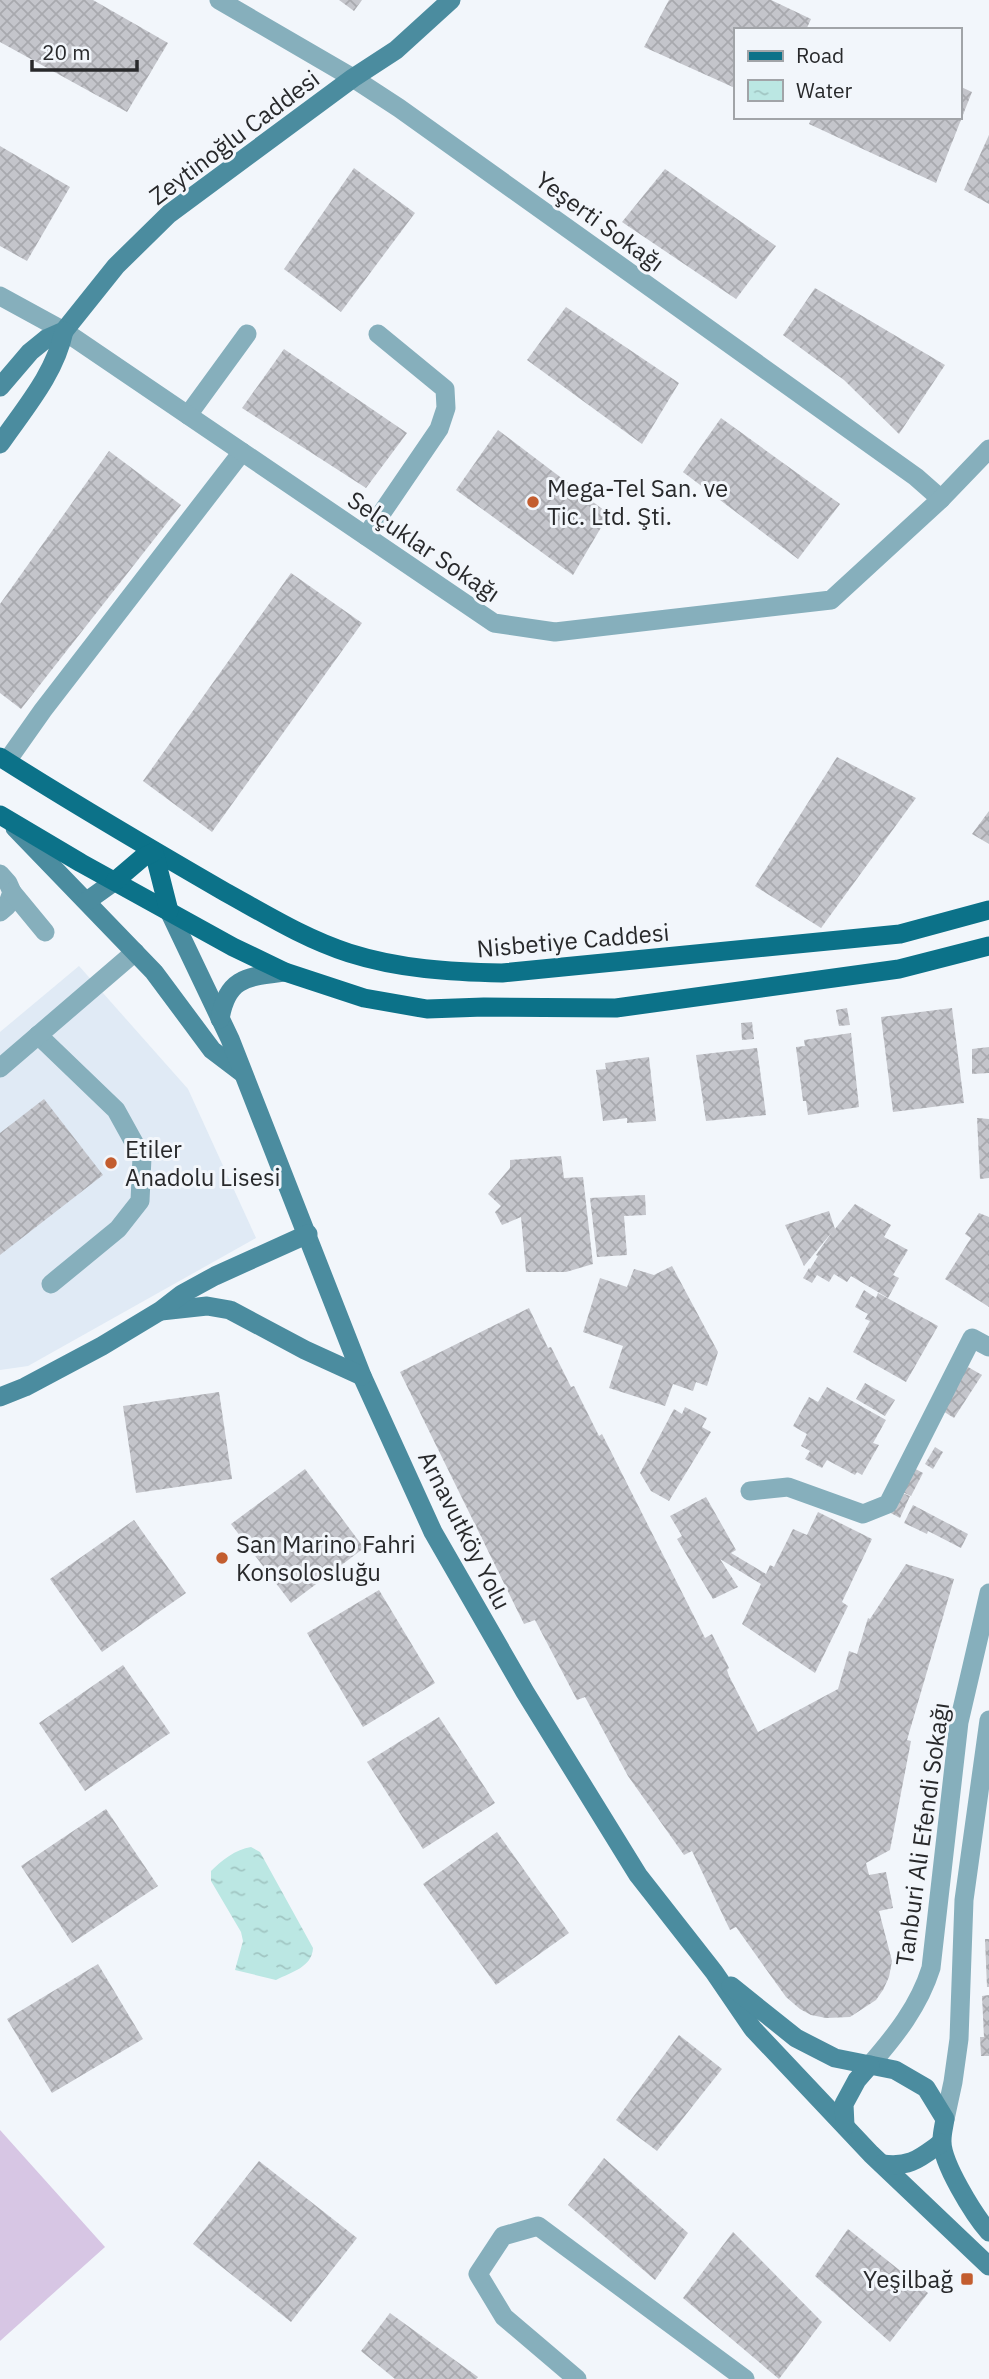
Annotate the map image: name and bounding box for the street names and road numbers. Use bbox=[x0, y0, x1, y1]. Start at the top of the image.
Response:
street label: Zeytinoğlu Caddesi bbox=[142, 62, 326, 212]
street label: Yeşerti Sokağı bbox=[529, 164, 671, 278]
street label: Selçuklar Sokağı bbox=[342, 483, 506, 609]
street label: Nisbetiye Caddesi bbox=[475, 916, 671, 964]
street label: Arnavutköy Yolu bbox=[411, 1445, 519, 1615]
street label: Tanburi Ali Efendi Sokağı bbox=[888, 1700, 956, 1968]

